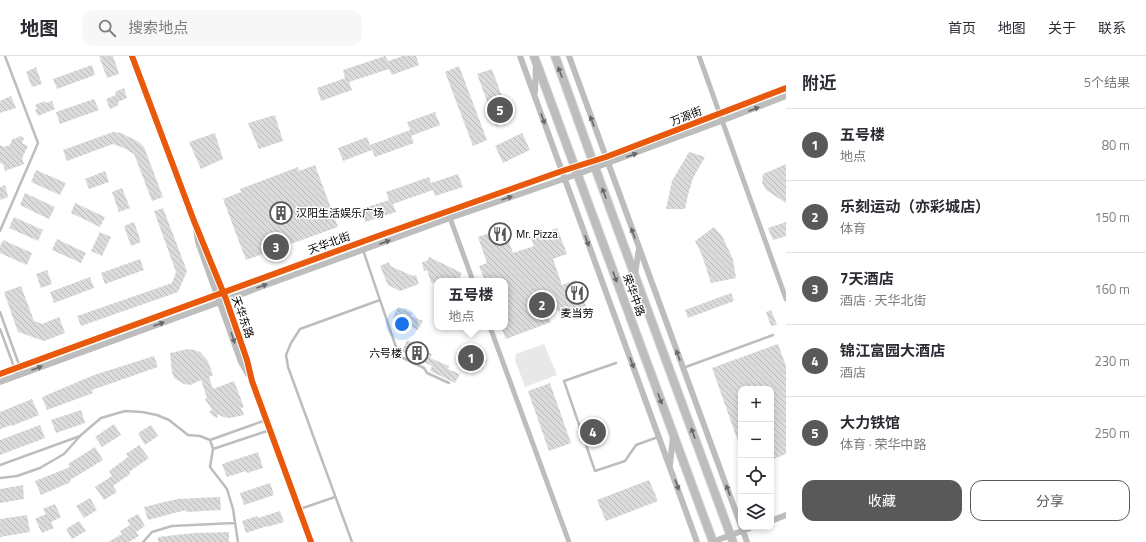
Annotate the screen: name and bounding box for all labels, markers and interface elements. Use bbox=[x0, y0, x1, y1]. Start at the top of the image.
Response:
search box bbox=[82, 10, 362, 46]
text: 地图 bbox=[20, 13, 58, 42]
text: 搜索地点 bbox=[128, 16, 188, 39]
icon: search bbox=[96, 17, 118, 39]
text: 首页 bbox=[948, 17, 976, 38]
text: 地图 bbox=[998, 17, 1026, 38]
text: 关于 bbox=[1048, 17, 1076, 38]
text: 联系 bbox=[1098, 17, 1126, 38]
one-way arrow bbox=[557, 66, 563, 78]
text: 附近 bbox=[802, 70, 836, 96]
text: 5个结果 bbox=[1084, 72, 1130, 92]
pin: 5 bbox=[487, 95, 513, 125]
street label: 万源街 bbox=[668, 103, 704, 129]
one-way arrow bbox=[748, 105, 760, 111]
one-way arrow bbox=[540, 113, 546, 125]
one-way arrow bbox=[589, 114, 595, 126]
text: 五号楼 bbox=[840, 123, 885, 146]
text: 1 bbox=[811, 135, 819, 155]
text: 80 m bbox=[1102, 135, 1130, 155]
text: 地点 bbox=[840, 146, 866, 166]
one-way arrow bbox=[626, 151, 638, 157]
one-way arrow bbox=[601, 187, 607, 199]
one-way arrow bbox=[502, 195, 514, 201]
text: 乐刻运动（亦彩城店） bbox=[840, 195, 990, 218]
building icon: 汉阳生活娱乐广场 bbox=[268, 200, 294, 226]
place label: 汉阳生活娱乐广场 bbox=[296, 205, 384, 221]
text: 2 bbox=[811, 207, 819, 227]
text: 150 m bbox=[1094, 207, 1130, 227]
text: 体育 bbox=[840, 218, 866, 238]
restaurant icon: Mr. Pizza bbox=[487, 221, 513, 247]
place label: Mr. Pizza bbox=[516, 226, 558, 242]
one-way arrow bbox=[630, 226, 636, 238]
street label: 天华北街 bbox=[306, 228, 352, 258]
pin: 3 bbox=[263, 232, 289, 262]
one-way arrow bbox=[584, 236, 590, 248]
one-way arrow bbox=[379, 238, 391, 244]
text: 7天酒店 bbox=[840, 267, 893, 290]
one-way arrow bbox=[613, 271, 619, 283]
street label: 荣华中路 bbox=[619, 272, 649, 318]
popup bbox=[434, 278, 508, 330]
text: 3 bbox=[811, 279, 819, 299]
text: 160 m bbox=[1094, 279, 1130, 299]
restaurant icon: 麦当劳 bbox=[564, 280, 590, 306]
one-way arrow bbox=[257, 283, 269, 289]
text: 五号楼 bbox=[448, 283, 494, 306]
pin: 2 bbox=[529, 290, 555, 320]
text: 酒店 · 天华北街 bbox=[840, 290, 927, 310]
street label: 天华东路 bbox=[228, 294, 258, 340]
place label: 麦当劳 bbox=[561, 305, 594, 321]
text: 地点 bbox=[448, 306, 475, 326]
your location bbox=[392, 314, 412, 334]
one-way arrow bbox=[153, 320, 165, 326]
one-way arrow bbox=[230, 333, 236, 345]
text: 锦江富园大酒店 bbox=[840, 339, 945, 362]
building icon: 六号楼 bbox=[404, 340, 430, 366]
pin: 1 bbox=[458, 343, 484, 373]
place label: 六号楼 bbox=[369, 345, 402, 361]
one-way arrow bbox=[675, 348, 681, 360]
text: 4 bbox=[811, 351, 819, 371]
text: 230 m bbox=[1094, 351, 1130, 371]
one-way arrow bbox=[629, 358, 635, 370]
text: 酒店 bbox=[840, 362, 866, 382]
one-way arrow bbox=[31, 365, 43, 371]
map controls bbox=[738, 386, 774, 530]
button: + bbox=[738, 386, 774, 422]
one-way arrow bbox=[658, 393, 664, 405]
text: 大力铁馆 bbox=[840, 411, 900, 434]
pin: 4 bbox=[580, 417, 606, 447]
button: − bbox=[738, 422, 774, 458]
text: 5 bbox=[811, 423, 819, 443]
text: 250 m bbox=[1094, 423, 1130, 443]
one-way arrow bbox=[690, 427, 696, 439]
text: 体育 · 荣华中路 bbox=[840, 434, 927, 454]
button: locate bbox=[738, 458, 774, 494]
one-way arrow bbox=[674, 480, 680, 492]
button: 收藏 bbox=[802, 480, 962, 521]
button: 分享 bbox=[970, 480, 1130, 521]
one-way arrow bbox=[724, 483, 730, 495]
button: layers bbox=[738, 494, 774, 530]

